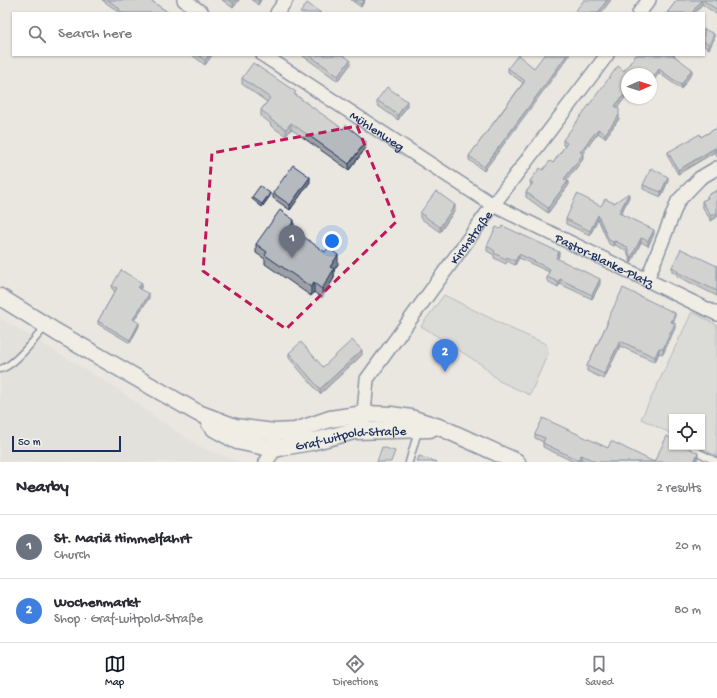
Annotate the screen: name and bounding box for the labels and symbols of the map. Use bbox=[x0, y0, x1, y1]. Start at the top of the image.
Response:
north arrow bbox=[621, 68, 657, 104]
street label: Mühlenweg bbox=[346, 109, 406, 155]
street label: Kirchstraße bbox=[448, 208, 497, 268]
pin: 1 bbox=[279, 225, 305, 258]
your location bbox=[322, 231, 342, 251]
street label: Pastor-Blanke-Platz bbox=[551, 231, 657, 293]
pin: 2 bbox=[432, 339, 458, 372]
street label: Graf-Luitpold-Straße bbox=[294, 425, 407, 455]
scale bar bbox=[12, 434, 121, 453]

